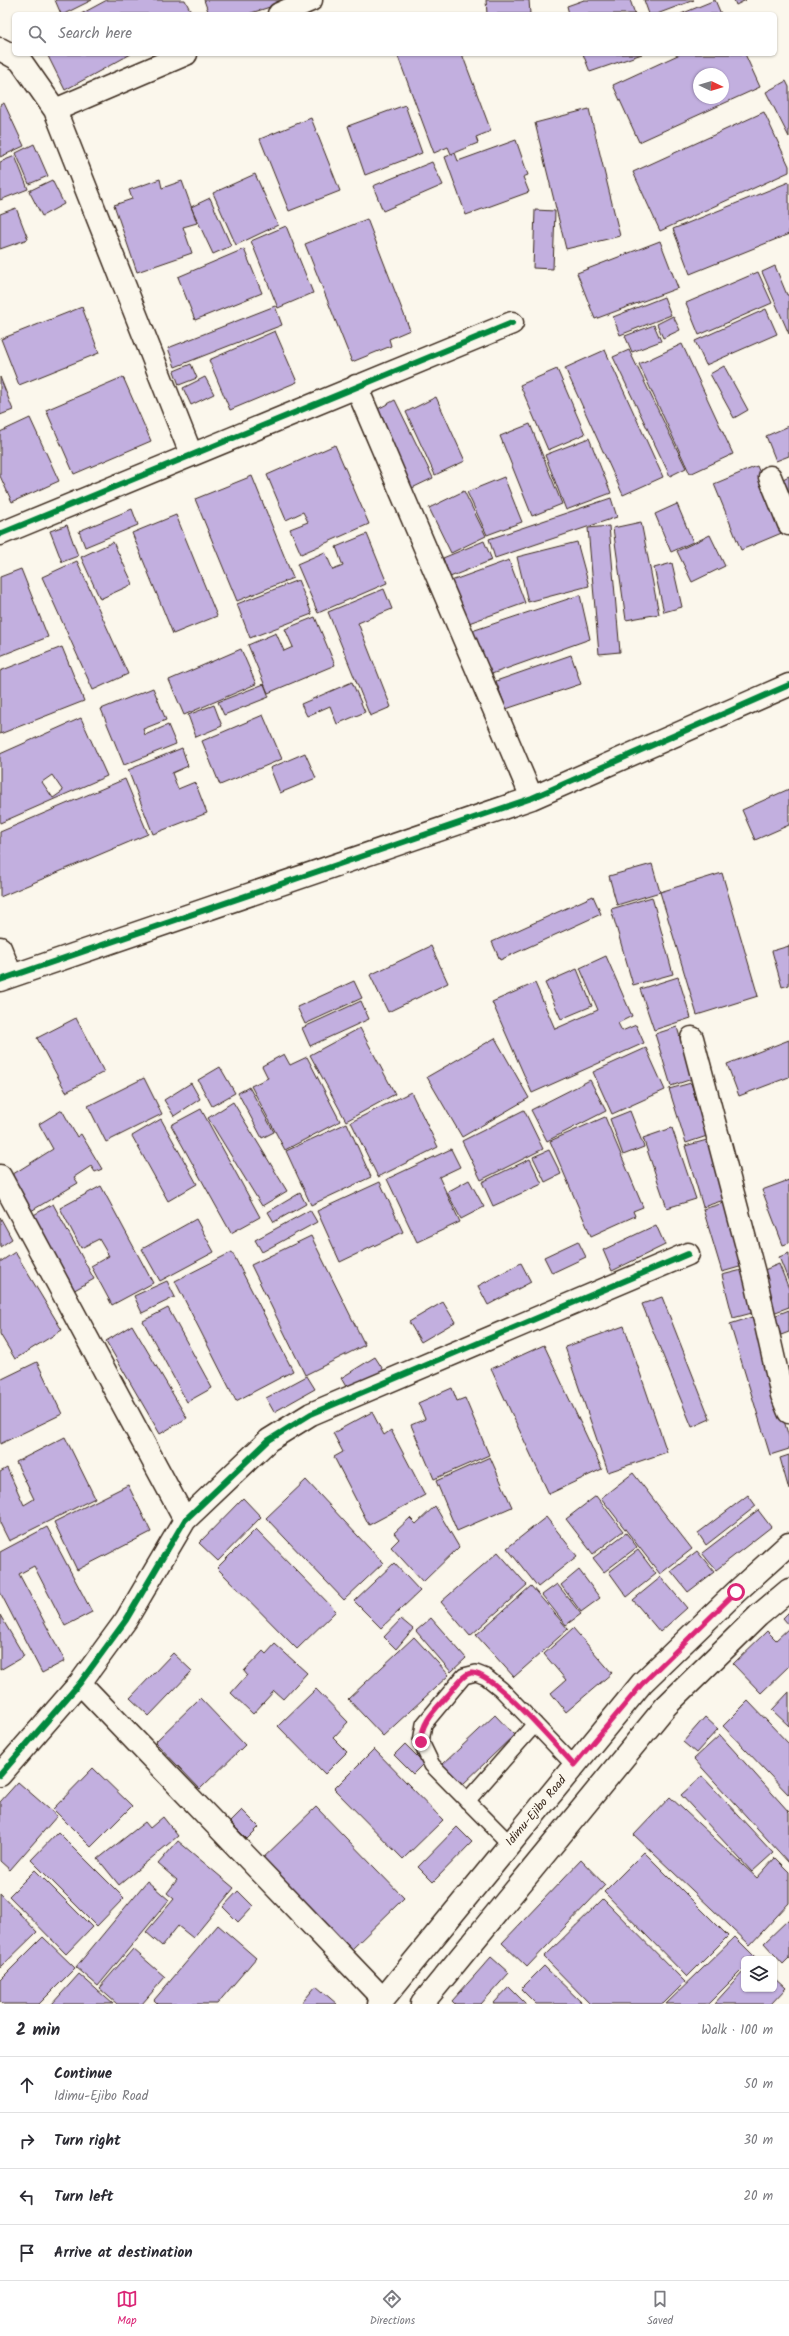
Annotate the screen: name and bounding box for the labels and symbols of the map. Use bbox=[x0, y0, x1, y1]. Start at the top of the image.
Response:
north arrow bbox=[693, 68, 729, 104]
route start bbox=[727, 1583, 745, 1601]
route end bbox=[412, 1733, 430, 1751]
street label: Idimu-Ejibo Road bbox=[501, 1771, 572, 1850]

